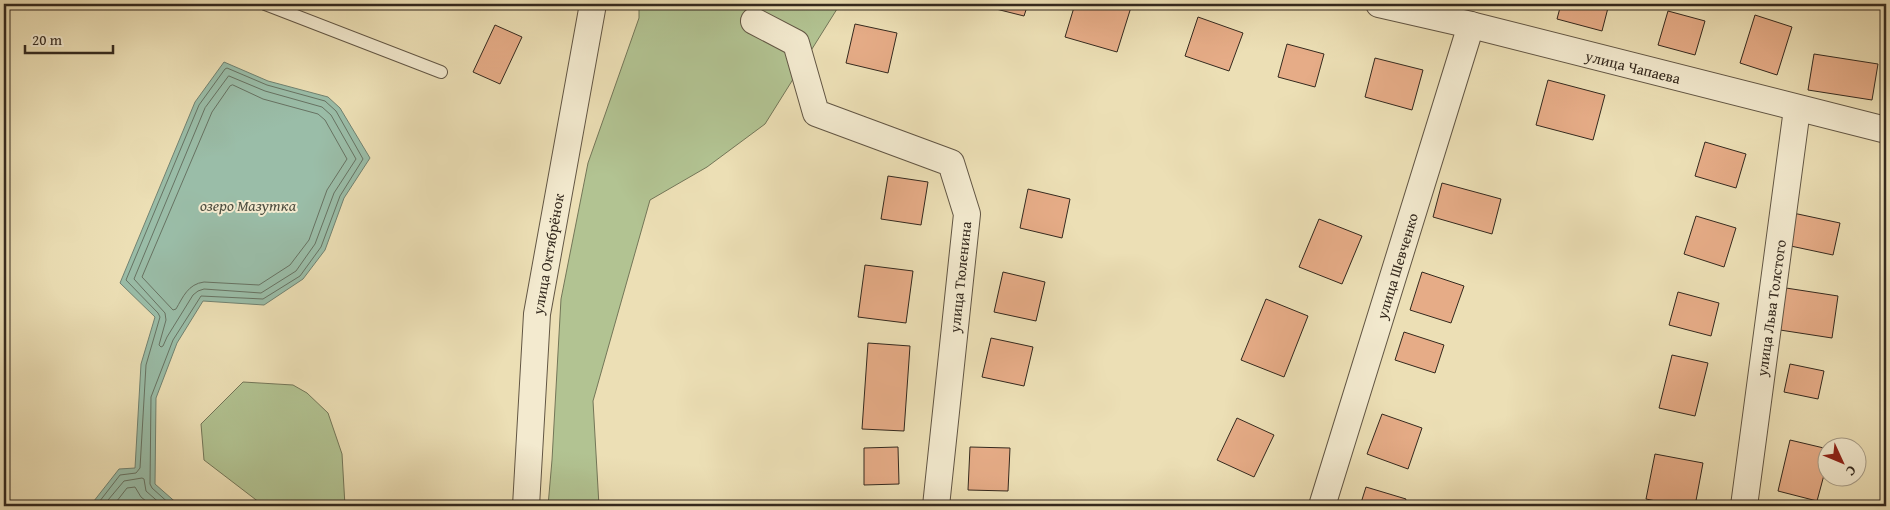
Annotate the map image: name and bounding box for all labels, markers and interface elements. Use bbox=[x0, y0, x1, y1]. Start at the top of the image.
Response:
scale bar bbox=[25, 22, 112, 54]
text: 20 m bbox=[32, 29, 63, 50]
street label: улица Чапаева bbox=[1582, 45, 1684, 89]
street label: улица Октябрёнок bbox=[527, 192, 569, 317]
water label: озеро Мазутка bbox=[200, 193, 297, 217]
street label: улица Шевченко bbox=[1371, 210, 1423, 323]
street label: улица Тюленина bbox=[944, 219, 976, 335]
street label: улица Льва Толстого bbox=[1751, 238, 1791, 379]
north arrow bbox=[1818, 438, 1868, 488]
text: С bbox=[1841, 461, 1861, 481]

